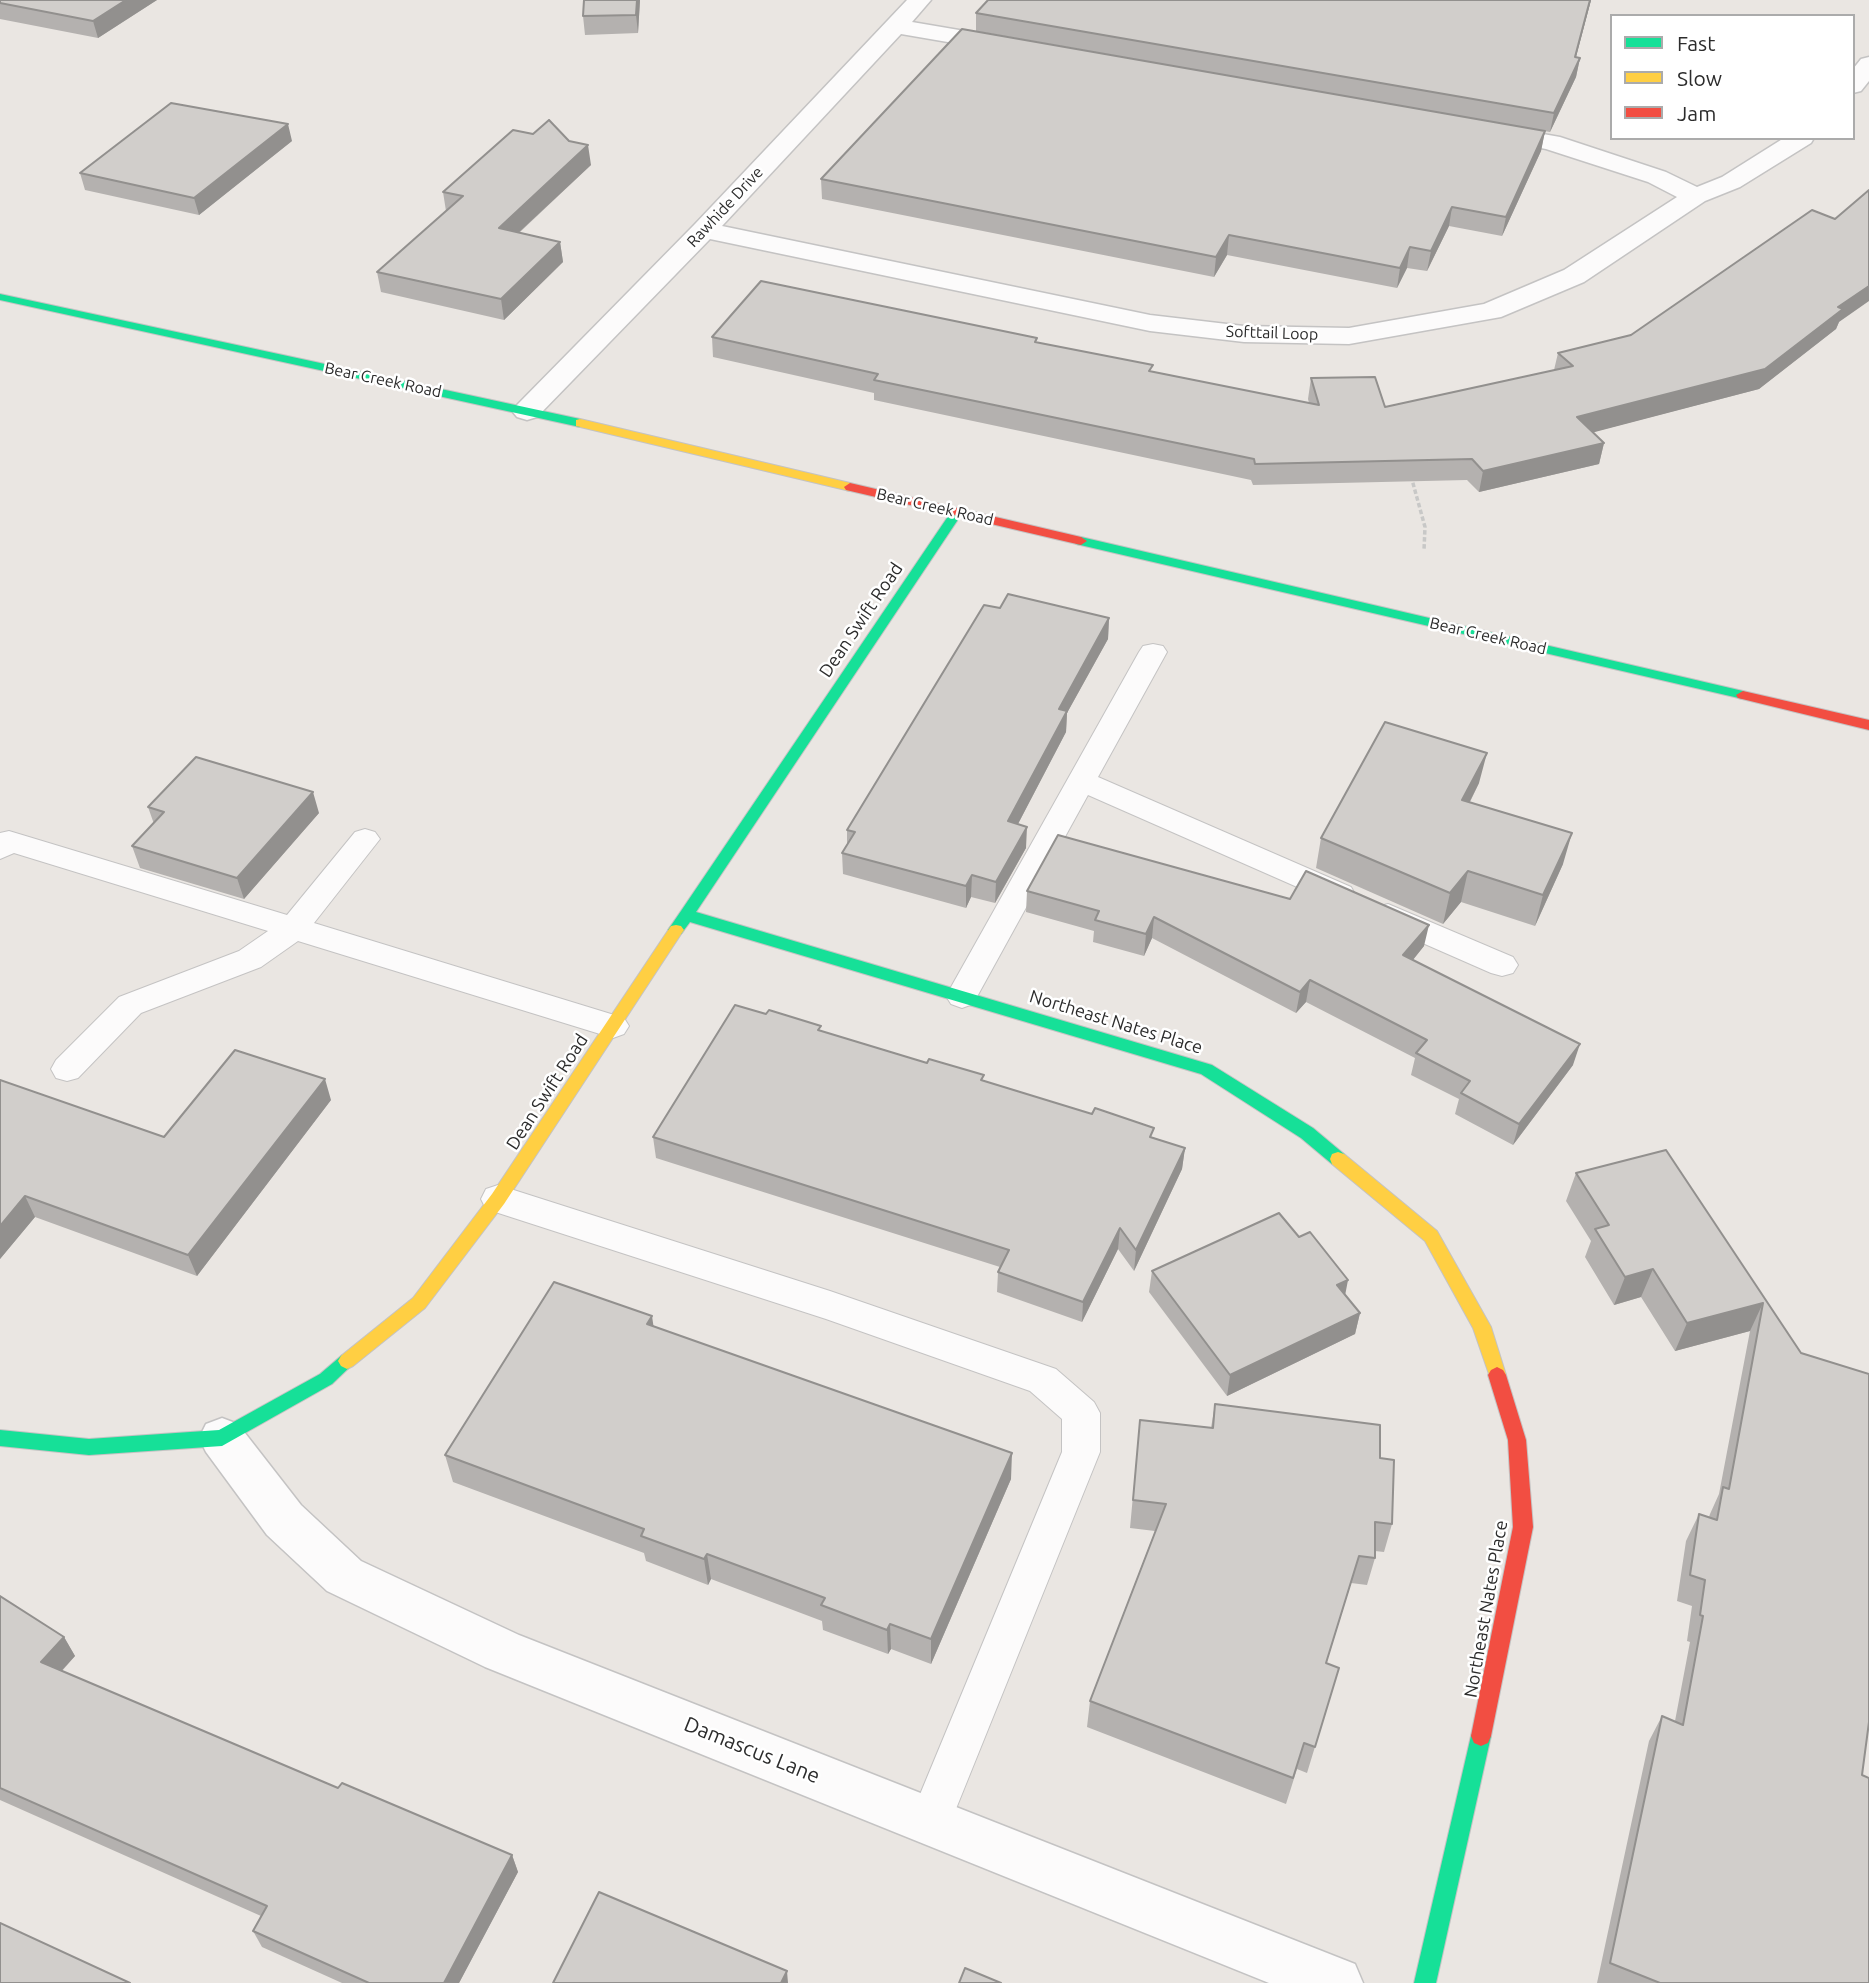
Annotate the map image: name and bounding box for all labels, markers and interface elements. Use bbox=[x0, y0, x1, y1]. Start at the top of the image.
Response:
legend bbox=[1610, 14, 1855, 140]
text: Fast bbox=[1677, 31, 1715, 55]
text: Slow bbox=[1677, 66, 1722, 90]
text: Jam bbox=[1677, 101, 1716, 125]
street label: Rawhide Drive bbox=[683, 163, 767, 251]
street label: Softtail Loop bbox=[1225, 322, 1319, 344]
street label: Bear Creek Road bbox=[323, 358, 443, 402]
street label: Bear Creek Road bbox=[875, 484, 995, 530]
street label: Dean Swift Road bbox=[815, 559, 907, 681]
street label: Bear Creek Road bbox=[1428, 613, 1548, 659]
street label: Northeast Nates Place bbox=[1027, 985, 1205, 1059]
street label: Dean Swift Road bbox=[502, 1030, 592, 1154]
street label: Northeast Nates Place bbox=[1460, 1519, 1512, 1699]
street label: Damascus Lane bbox=[680, 1711, 824, 1789]

